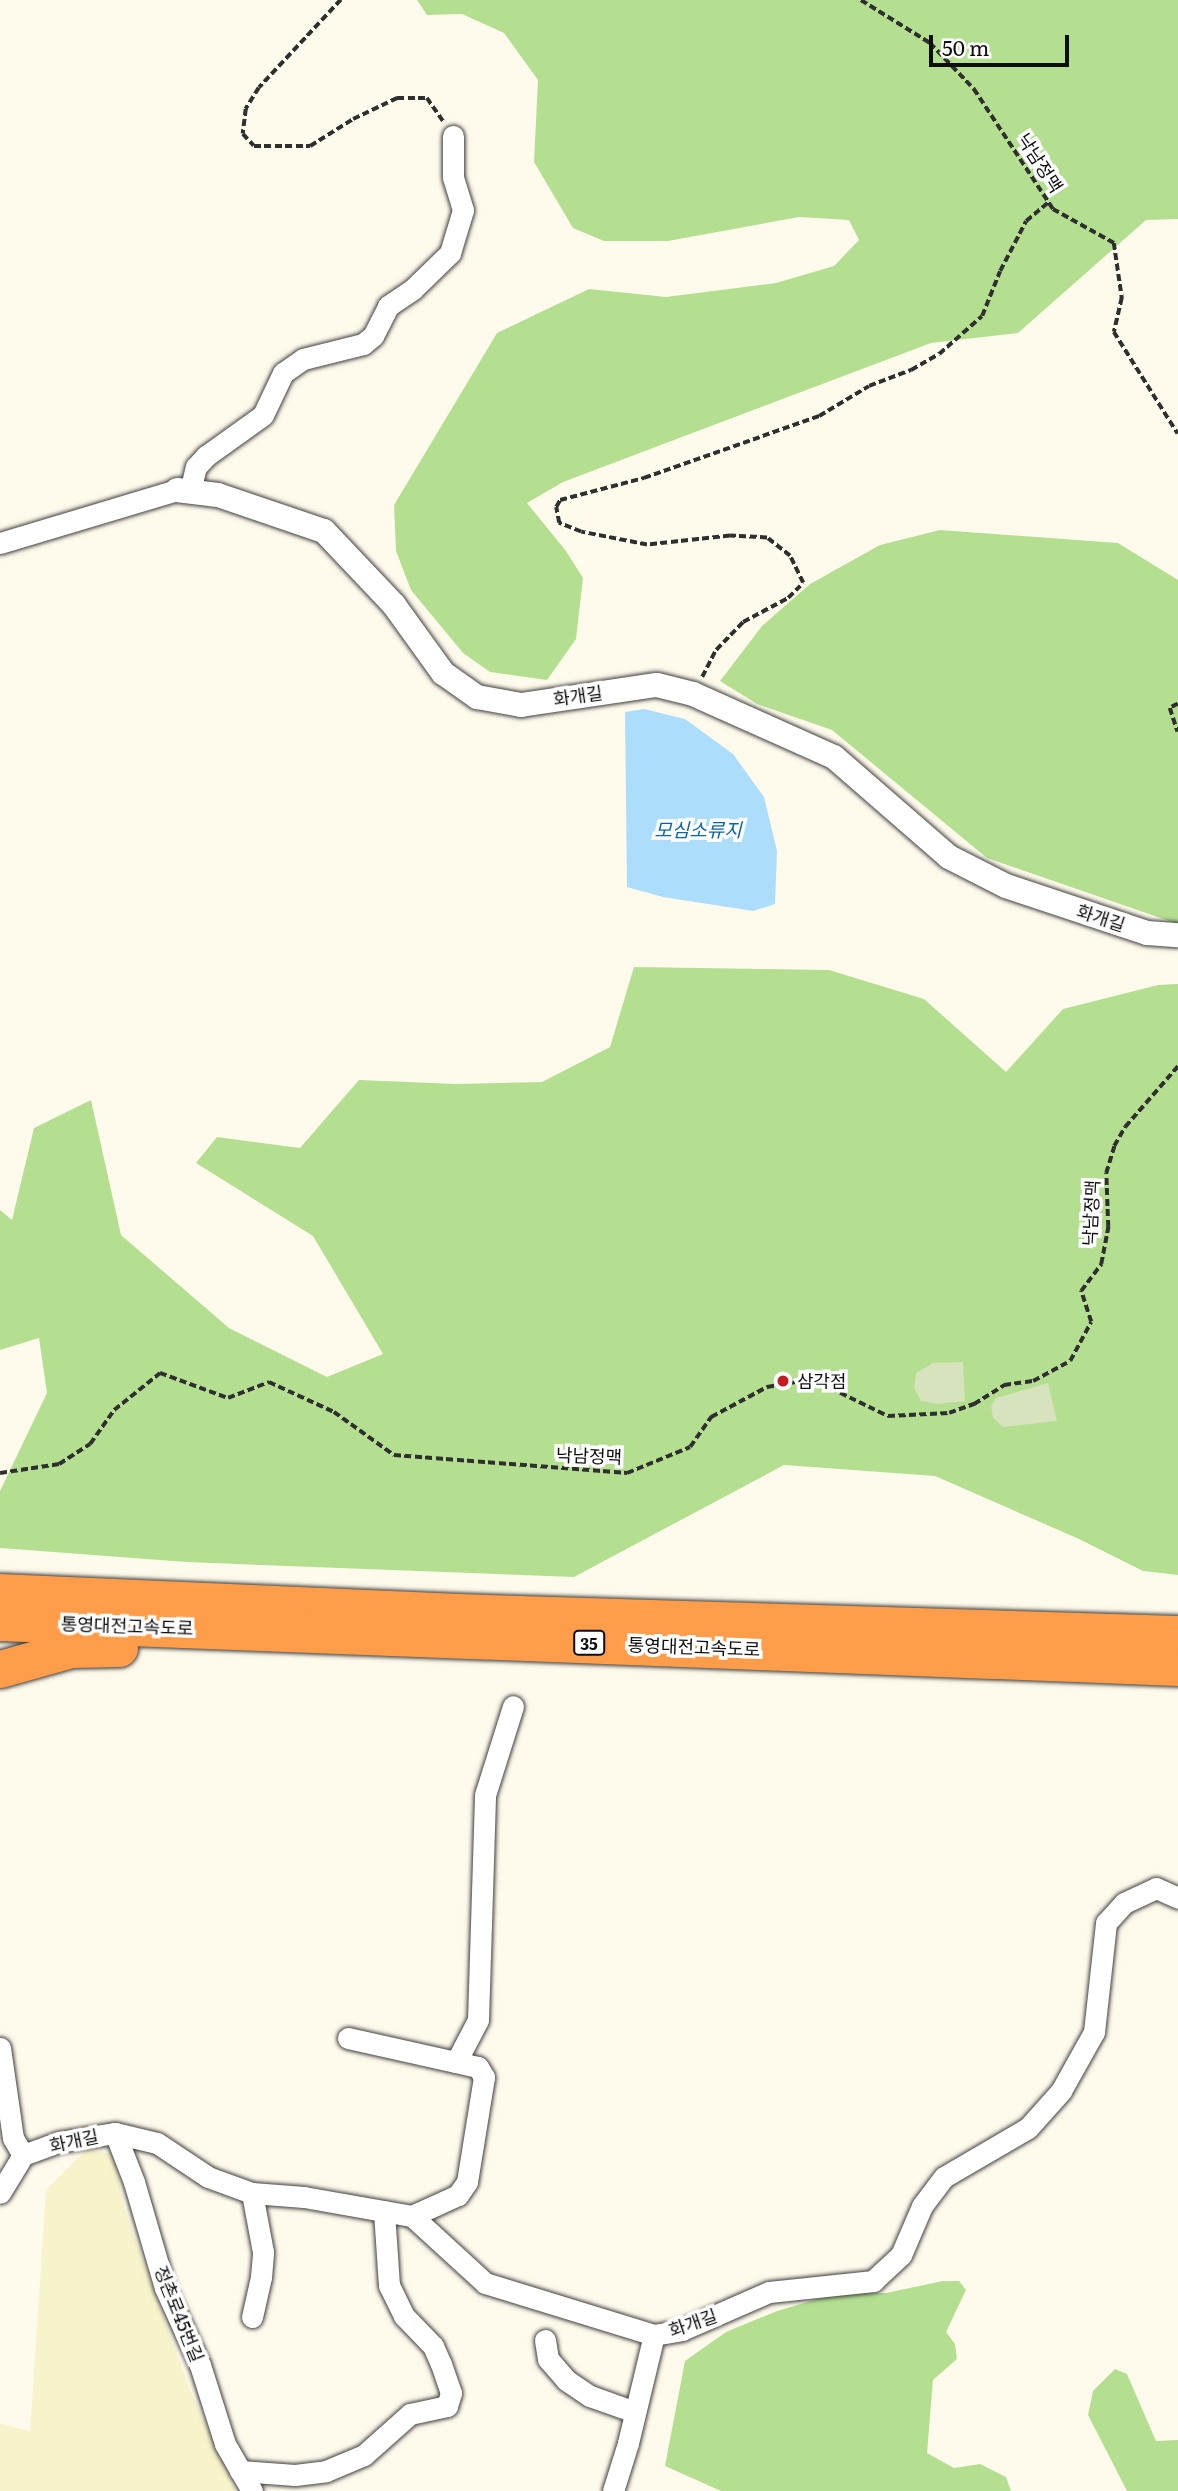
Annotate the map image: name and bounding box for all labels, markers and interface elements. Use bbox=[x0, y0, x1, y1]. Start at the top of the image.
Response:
scale bar bbox=[933, 21, 1073, 65]
text: 50 m bbox=[942, 31, 989, 62]
street label: 낙남정맥 bbox=[1013, 129, 1067, 197]
street label: 화개길 bbox=[552, 682, 604, 710]
water label: 모심소류지 bbox=[654, 819, 742, 841]
street label: 화개길 bbox=[1074, 900, 1128, 936]
street label: 낙남정맥 bbox=[1078, 1179, 1104, 1247]
place label: 삼각점 bbox=[797, 1370, 847, 1392]
marker: 삼각점 bbox=[775, 1373, 791, 1389]
street label: 낙남정맥 bbox=[556, 1444, 622, 1468]
street label: 통영대전고속도로 bbox=[60, 1613, 194, 1639]
road number: 35 bbox=[572, 1630, 606, 1656]
street label: 통영대전고속도로 bbox=[627, 1634, 761, 1660]
street label: 화개길 bbox=[47, 2125, 101, 2157]
street label: 정촌로45번길 bbox=[150, 2263, 208, 2365]
street label: 화개길 bbox=[666, 2305, 720, 2341]

